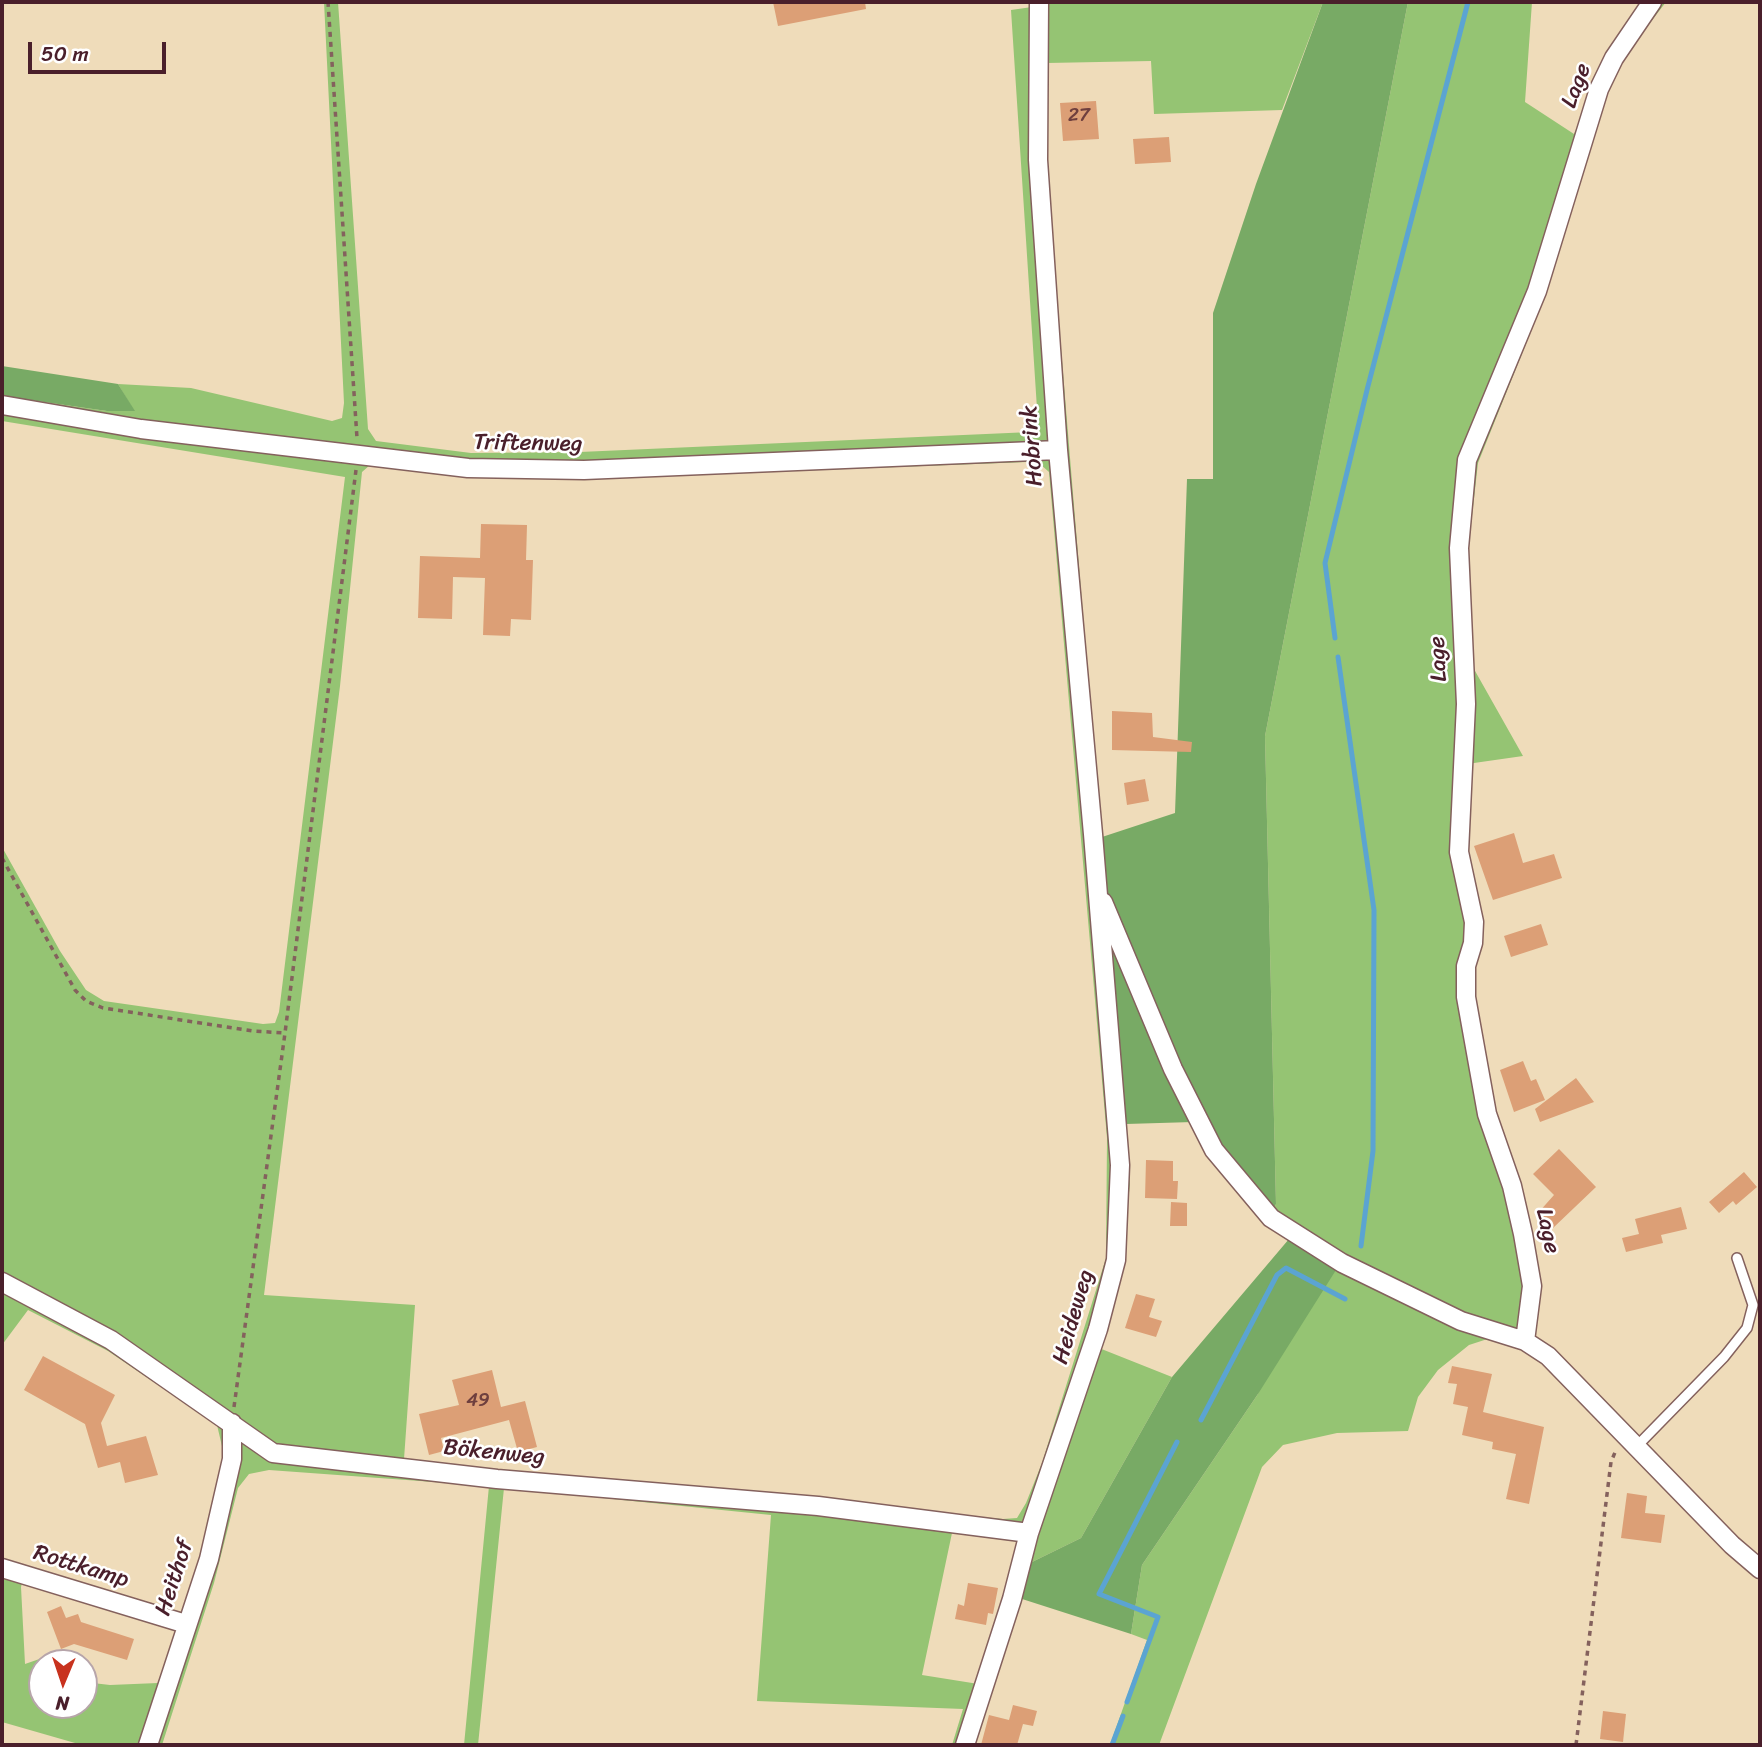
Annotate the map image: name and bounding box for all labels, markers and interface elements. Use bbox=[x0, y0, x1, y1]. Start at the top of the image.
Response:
scale bar bbox=[32, 28, 170, 72]
text: 50 m bbox=[41, 35, 89, 73]
street label: Lage bbox=[1556, 60, 1598, 112]
house number: 27 bbox=[1068, 105, 1090, 127]
street label: Hobrink bbox=[1016, 405, 1050, 487]
street label: Triftenweg bbox=[473, 429, 583, 459]
street label: Lage bbox=[1424, 636, 1454, 682]
street label: Lage bbox=[1529, 1206, 1565, 1256]
street label: Heideweg bbox=[1047, 1267, 1101, 1367]
house number: 49 bbox=[466, 1390, 490, 1412]
street label: Bökenweg bbox=[442, 1434, 546, 1472]
street label: Heithof bbox=[150, 1537, 200, 1619]
street label: Rottkamp bbox=[30, 1539, 132, 1595]
north arrow bbox=[28, 1649, 98, 1719]
text: N bbox=[55, 1687, 69, 1720]

